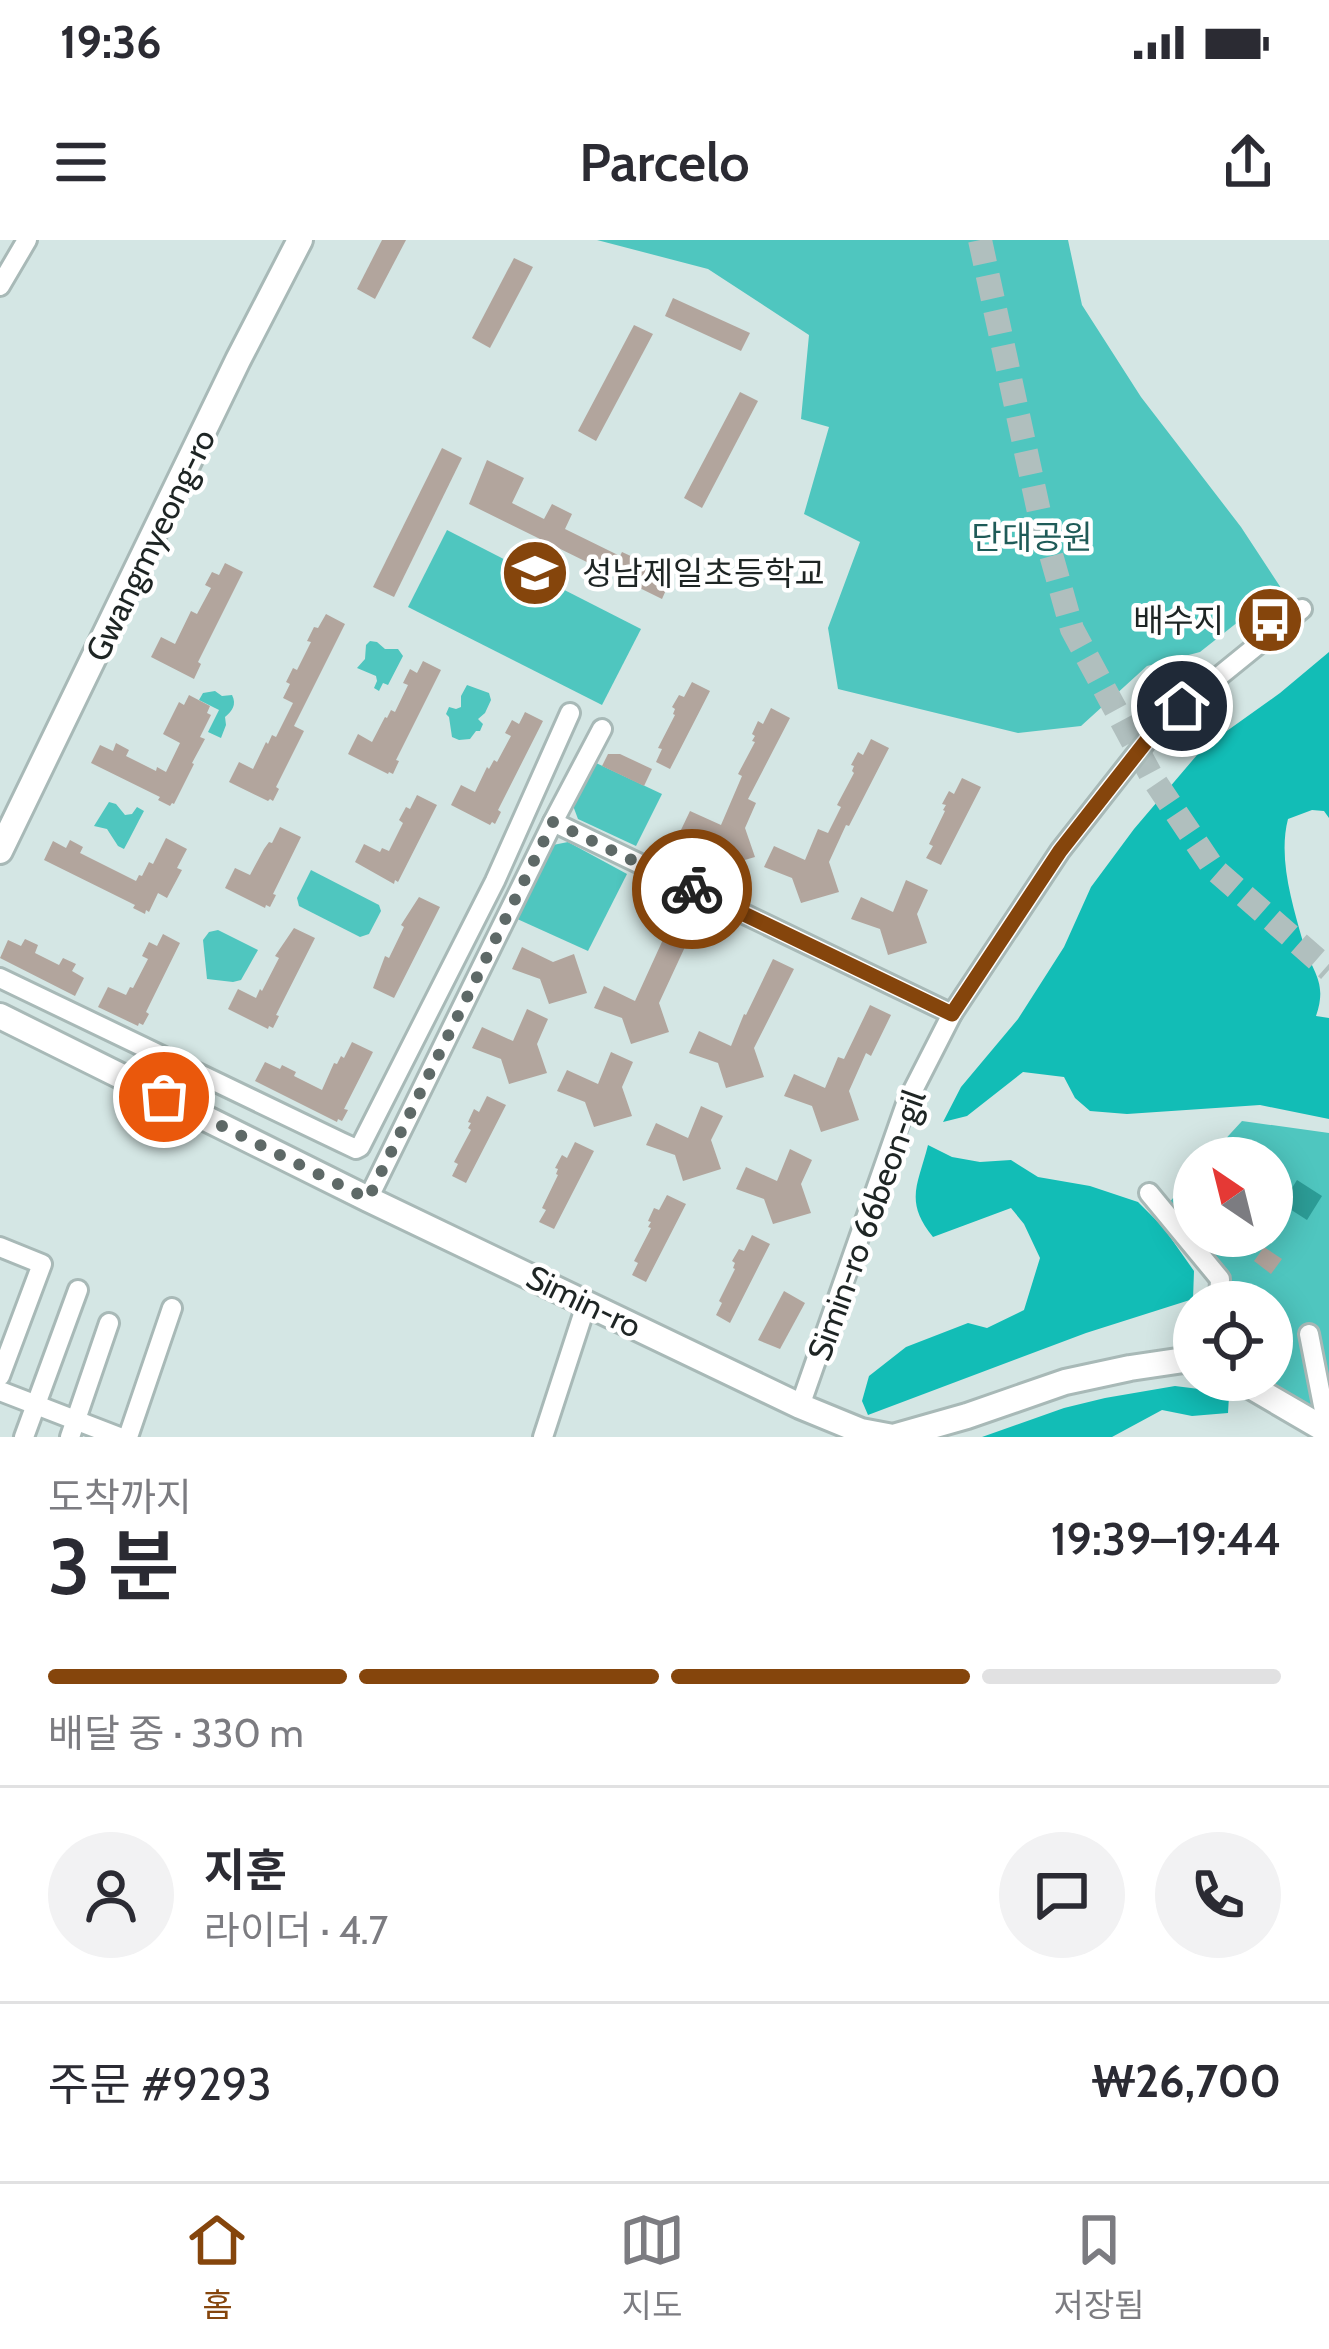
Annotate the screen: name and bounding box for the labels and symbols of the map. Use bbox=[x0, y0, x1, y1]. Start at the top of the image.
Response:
street label: Gwangmyeong-ro bbox=[77, 422, 223, 668]
park label: 단대공원 bbox=[971, 517, 1093, 557]
school or university icon: 성남제일초등학교 bbox=[500, 538, 570, 608]
place label: 성남제일초등학교 bbox=[582, 553, 825, 593]
bus stop icon: 배수지 bbox=[1235, 585, 1305, 655]
place label: 배수지 bbox=[1133, 600, 1224, 640]
pin bbox=[1131, 655, 1233, 757]
courier bbox=[632, 829, 752, 949]
pin bbox=[113, 1046, 215, 1148]
street label: Simin-ro 66beon-gil bbox=[798, 1084, 934, 1366]
north arrow bbox=[1173, 1137, 1293, 1257]
street label: Simin-ro bbox=[520, 1256, 648, 1346]

